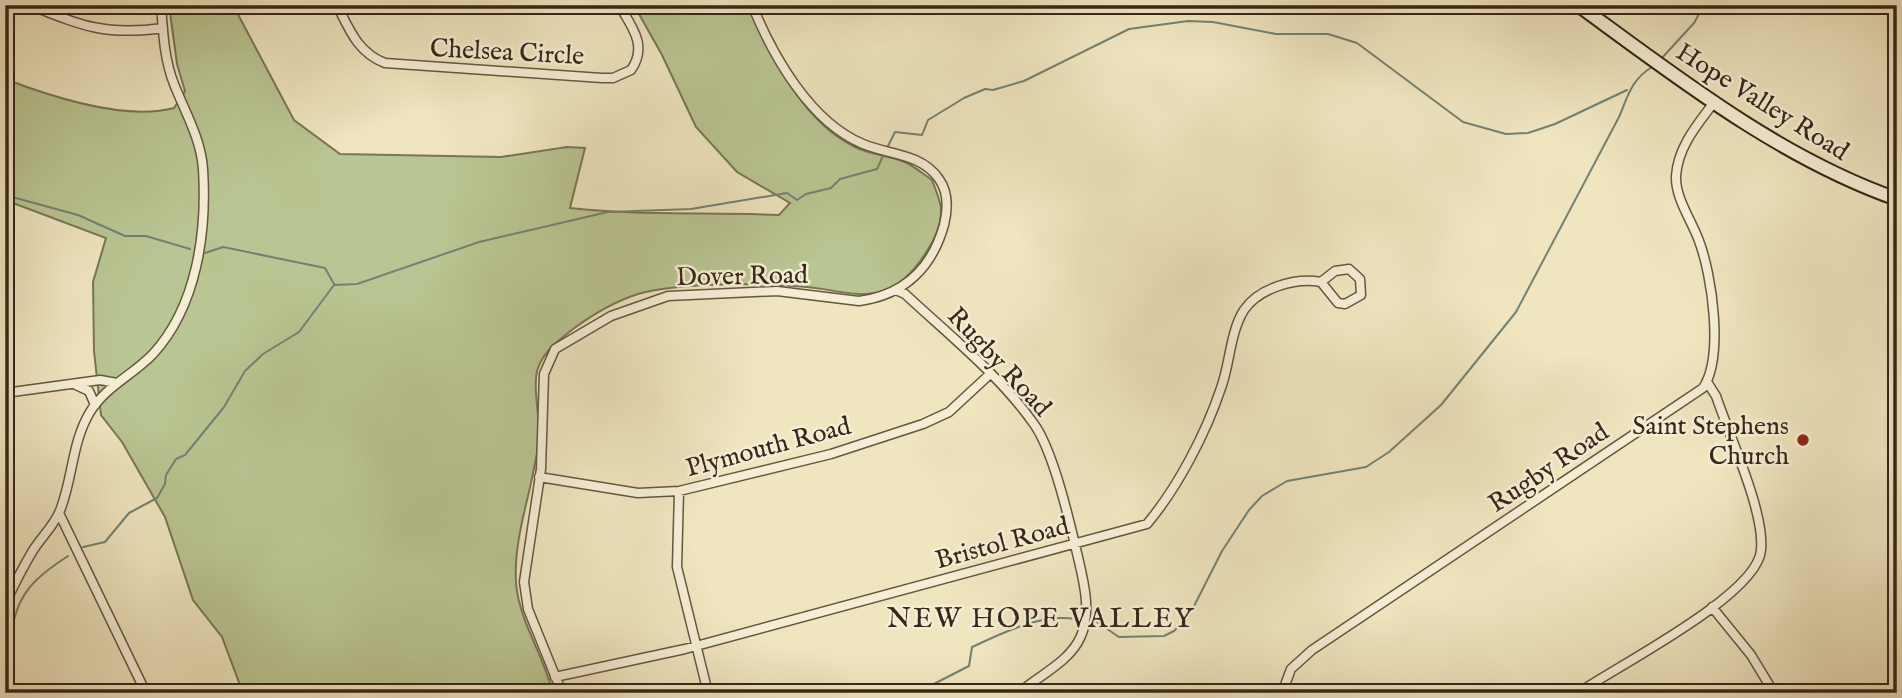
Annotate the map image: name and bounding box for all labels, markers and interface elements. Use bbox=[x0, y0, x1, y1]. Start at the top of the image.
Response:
street label: Chelsea Circle bbox=[429, 32, 585, 73]
street label: Hope Valley Road bbox=[1670, 36, 1855, 169]
street label: Dover Road bbox=[676, 259, 808, 294]
street label: Rugby Road bbox=[940, 300, 1058, 424]
street label: Plymouth Road bbox=[682, 410, 855, 485]
place label: Saint Stephens Church bbox=[1632, 410, 1789, 473]
street label: Rugby Road bbox=[1482, 416, 1615, 521]
marker: Saint Stephens Church bbox=[1795, 432, 1811, 448]
street label: Bristol Road bbox=[932, 510, 1073, 577]
district label: NEW HOPE VALLEY bbox=[887, 602, 1195, 637]

